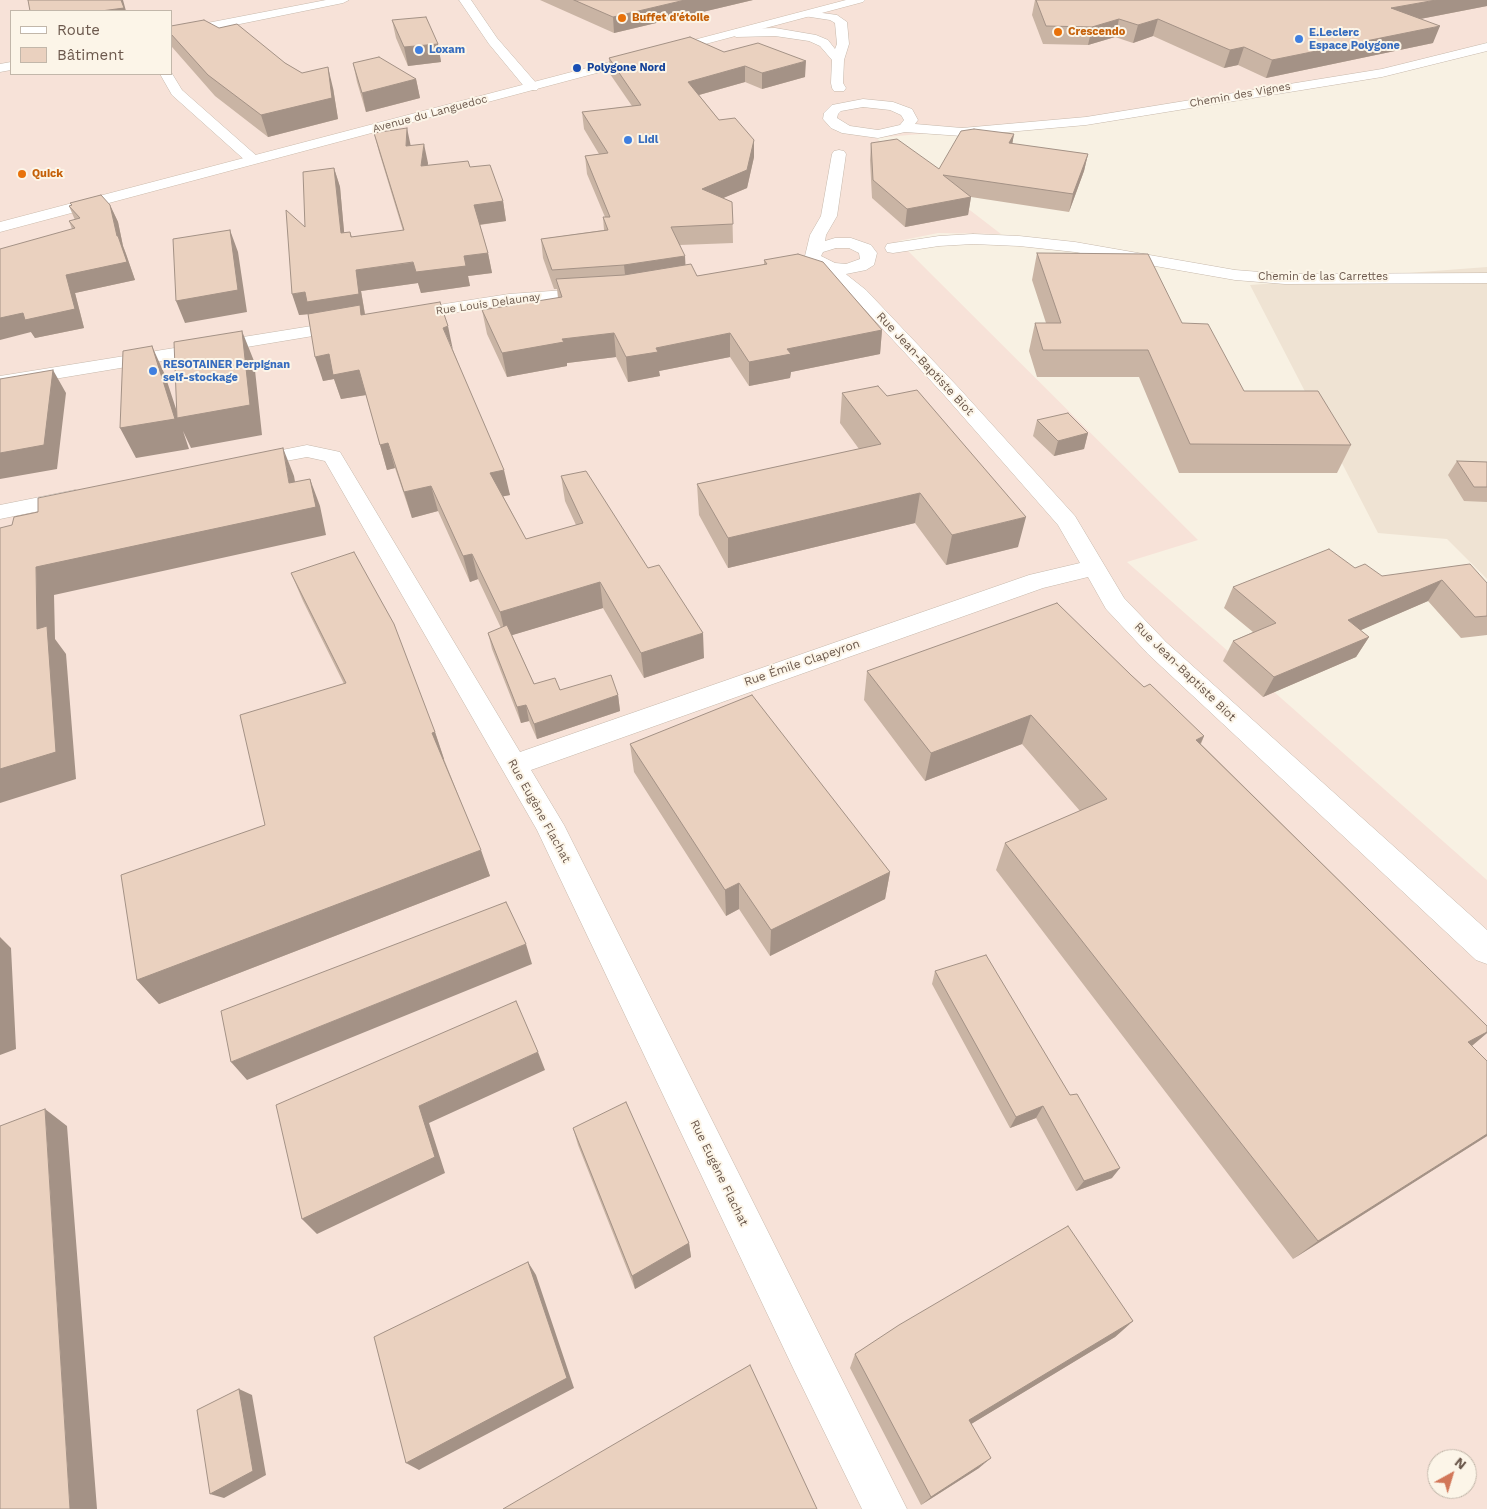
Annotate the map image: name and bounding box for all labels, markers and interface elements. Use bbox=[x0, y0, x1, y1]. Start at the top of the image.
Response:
legend bbox=[10, 10, 172, 75]
place label: Buffet d'étoile bbox=[632, 11, 710, 25]
marker: Buffet d'étoile bbox=[616, 12, 628, 24]
text: Route bbox=[57, 21, 100, 39]
place label: Crescendo bbox=[1068, 25, 1125, 39]
marker: Crescendo bbox=[1052, 26, 1064, 38]
place label: E.Leclerc Espace Polygone bbox=[1309, 26, 1400, 52]
marker: E.Leclerc Espace Polygone bbox=[1293, 33, 1305, 45]
place label: Loxam bbox=[429, 43, 465, 57]
marker: Loxam bbox=[413, 44, 425, 56]
text: Bâtiment bbox=[57, 46, 124, 64]
place label: Polygone Nord bbox=[587, 61, 666, 75]
marker: Polygone Nord bbox=[571, 62, 583, 74]
street label: Chemin des Vignes bbox=[1188, 80, 1292, 110]
street label: Avenue du Languedoc bbox=[371, 92, 489, 136]
place label: Lidl bbox=[638, 133, 658, 147]
marker: Lidl bbox=[622, 134, 634, 146]
place label: Quick bbox=[32, 167, 63, 181]
marker: Quick bbox=[16, 168, 28, 180]
street label: Chemin de las Carrettes bbox=[1258, 270, 1388, 284]
street label: Rue Louis Delaunay bbox=[435, 290, 541, 318]
street label: Rue Jean-Baptiste Biot bbox=[873, 309, 977, 419]
place label: RESOTAINER Perpignan self-stockage bbox=[163, 358, 290, 384]
marker: RESOTAINER Perpignan self-stockage bbox=[147, 365, 159, 377]
street label: Rue Jean-Baptiste Biot bbox=[1131, 620, 1239, 724]
street label: Rue Émile Clapeyron bbox=[742, 636, 862, 690]
street label: Rue Eugène Flachat bbox=[504, 757, 574, 865]
street label: Rue Eugène Flachat bbox=[687, 1118, 751, 1228]
north arrow bbox=[1427, 1449, 1477, 1499]
text: N bbox=[1452, 1454, 1470, 1473]

